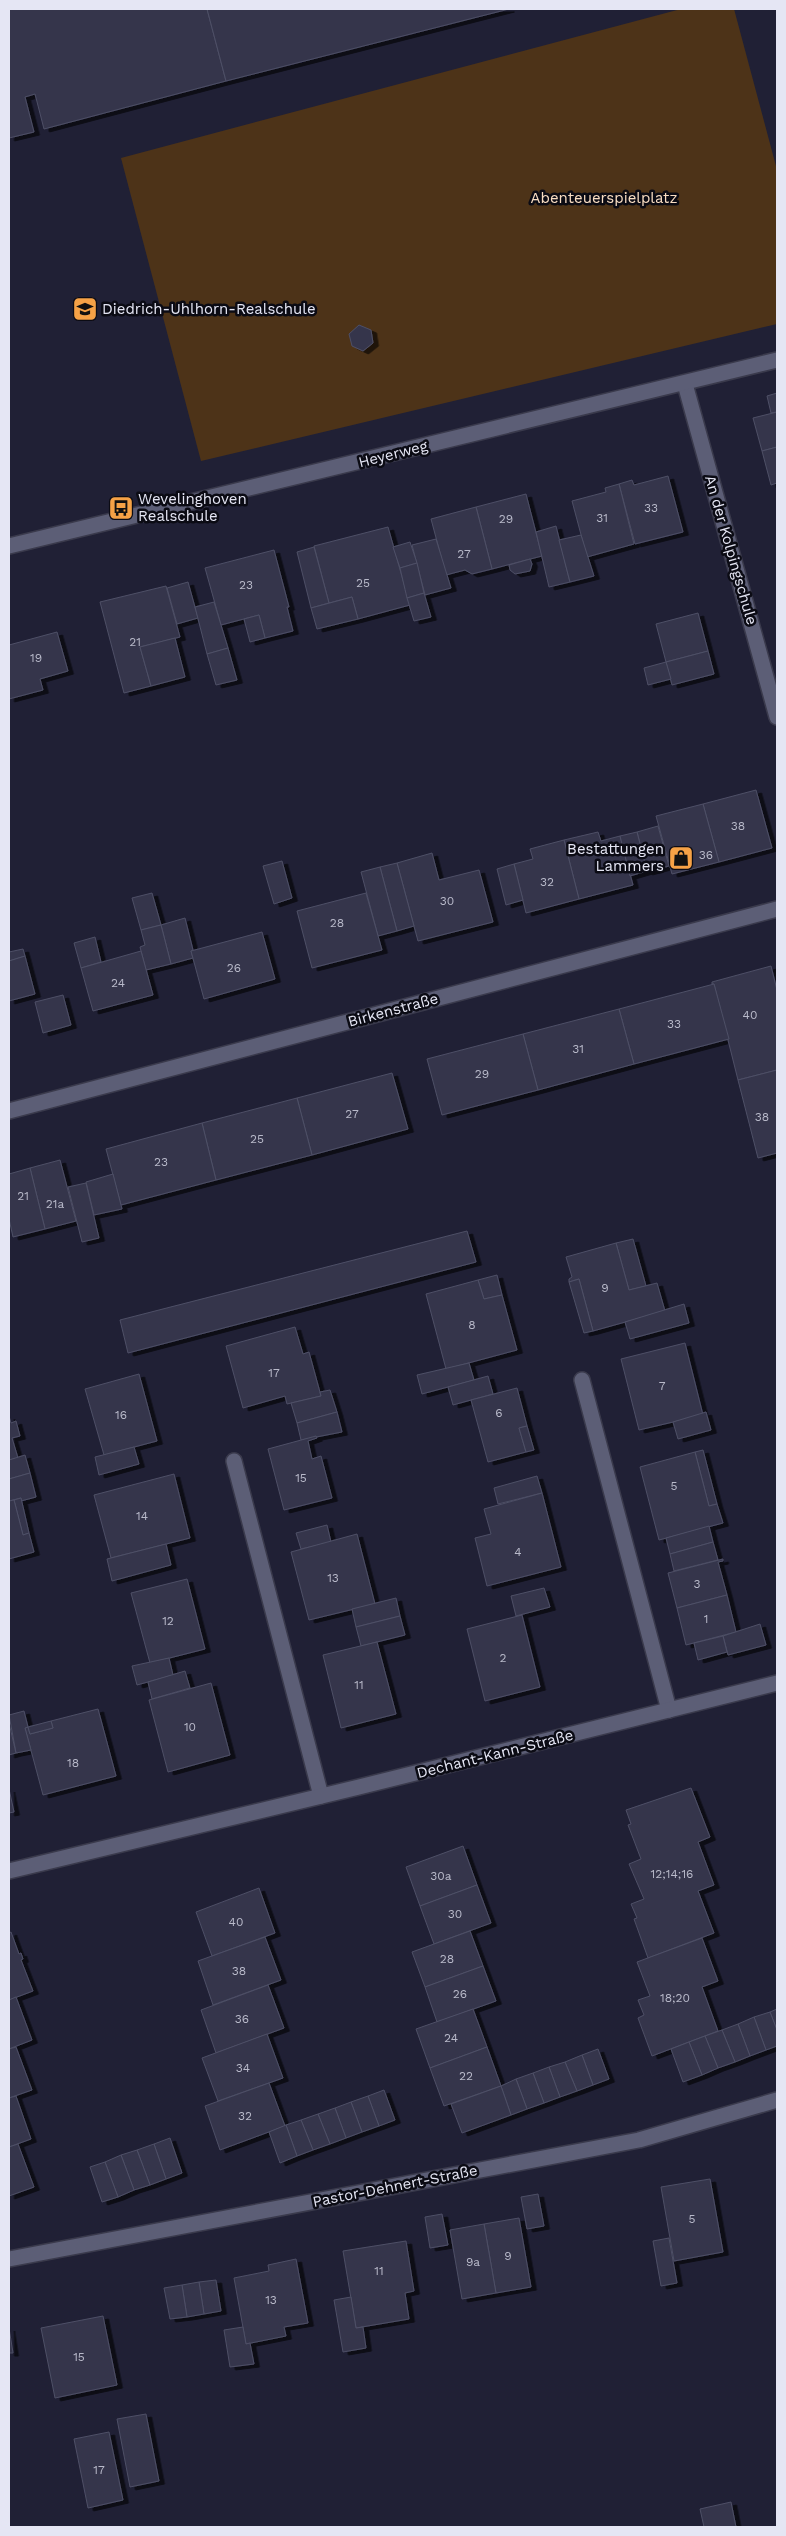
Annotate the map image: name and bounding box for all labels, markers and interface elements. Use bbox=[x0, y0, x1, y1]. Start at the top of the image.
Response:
park label: Abenteuerspielplatz bbox=[531, 189, 677, 207]
school or university icon: Diedrich-Uhlhorn-Realschule bbox=[72, 296, 98, 322]
place label: Diedrich-Uhlhorn-Realschule bbox=[102, 300, 316, 318]
street label: Heyerweg bbox=[357, 437, 429, 471]
street label: An der Kolpingschule bbox=[701, 473, 761, 627]
place label: Wevelinghoven Realschule bbox=[138, 490, 247, 525]
bus stop icon: Wevelinghoven Realschule bbox=[108, 495, 134, 521]
house number: 33 bbox=[644, 501, 658, 515]
house number: 31 bbox=[596, 511, 608, 525]
house number: 29 bbox=[499, 512, 513, 526]
house number: 27 bbox=[457, 547, 471, 561]
house number: 25 bbox=[356, 576, 370, 590]
house number: 23 bbox=[239, 578, 253, 592]
house number: 21 bbox=[129, 635, 141, 649]
house number: 19 bbox=[30, 651, 42, 665]
house number: 38 bbox=[731, 819, 745, 833]
place label: Bestattungen Lammers bbox=[567, 840, 664, 875]
shop icon: Bestattungen Lammers bbox=[668, 845, 694, 871]
house number: 36 bbox=[699, 848, 713, 862]
house number: 32 bbox=[540, 875, 554, 889]
house number: 30 bbox=[440, 894, 454, 908]
house number: 28 bbox=[330, 916, 344, 930]
house number: 26 bbox=[227, 961, 241, 975]
house number: 24 bbox=[111, 976, 125, 990]
street label: Birkenstraße bbox=[346, 989, 440, 1031]
house number: 40 bbox=[743, 1008, 757, 1022]
house number: 33 bbox=[667, 1017, 681, 1031]
house number: 31 bbox=[572, 1042, 584, 1056]
house number: 29 bbox=[475, 1067, 489, 1081]
house number: 27 bbox=[345, 1107, 359, 1121]
house number: 38 bbox=[755, 1110, 769, 1124]
house number: 25 bbox=[250, 1132, 264, 1146]
house number: 23 bbox=[154, 1155, 168, 1169]
house number: 21 bbox=[17, 1189, 29, 1203]
house number: 21a bbox=[46, 1197, 64, 1211]
house number: 9 bbox=[601, 1281, 609, 1295]
house number: 8 bbox=[468, 1318, 476, 1332]
house number: 17 bbox=[268, 1366, 280, 1380]
house number: 7 bbox=[659, 1379, 666, 1393]
house number: 6 bbox=[495, 1406, 503, 1420]
house number: 16 bbox=[115, 1408, 127, 1422]
house number: 15 bbox=[295, 1471, 307, 1485]
house number: 5 bbox=[671, 1479, 678, 1493]
house number: 14 bbox=[136, 1509, 148, 1523]
house number: 4 bbox=[514, 1545, 522, 1559]
house number: 13 bbox=[327, 1571, 339, 1585]
house number: 3 bbox=[694, 1577, 701, 1591]
house number: 1 bbox=[704, 1612, 708, 1626]
house number: 12 bbox=[162, 1614, 174, 1628]
house number: 2 bbox=[500, 1651, 507, 1665]
house number: 11 bbox=[354, 1678, 364, 1692]
house number: 10 bbox=[184, 1720, 196, 1734]
street label: Dechant-Kann-Straße bbox=[415, 1726, 575, 1782]
house number: 18 bbox=[67, 1756, 79, 1770]
house number: 12;14;16 bbox=[651, 1867, 693, 1881]
house number: 30a bbox=[430, 1869, 452, 1883]
house number: 30 bbox=[448, 1907, 462, 1921]
house number: 40 bbox=[229, 1915, 243, 1929]
house number: 28 bbox=[440, 1952, 454, 1966]
house number: 38 bbox=[232, 1964, 246, 1978]
house number: 26 bbox=[453, 1987, 467, 2001]
house number: 18;20 bbox=[660, 1991, 690, 2005]
house number: 36 bbox=[235, 2012, 249, 2026]
house number: 24 bbox=[444, 2031, 458, 2045]
house number: 34 bbox=[236, 2061, 250, 2075]
house number: 22 bbox=[459, 2069, 473, 2083]
house number: 32 bbox=[238, 2109, 252, 2123]
street label: Pastor-Dehnert-Straße bbox=[311, 2161, 479, 2211]
house number: 5 bbox=[689, 2212, 696, 2226]
house number: 9 bbox=[504, 2249, 512, 2263]
house number: 9a bbox=[466, 2255, 480, 2269]
house number: 11 bbox=[374, 2264, 384, 2278]
house number: 13 bbox=[265, 2293, 277, 2307]
house number: 15 bbox=[73, 2350, 85, 2364]
house number: 17 bbox=[93, 2463, 105, 2477]

